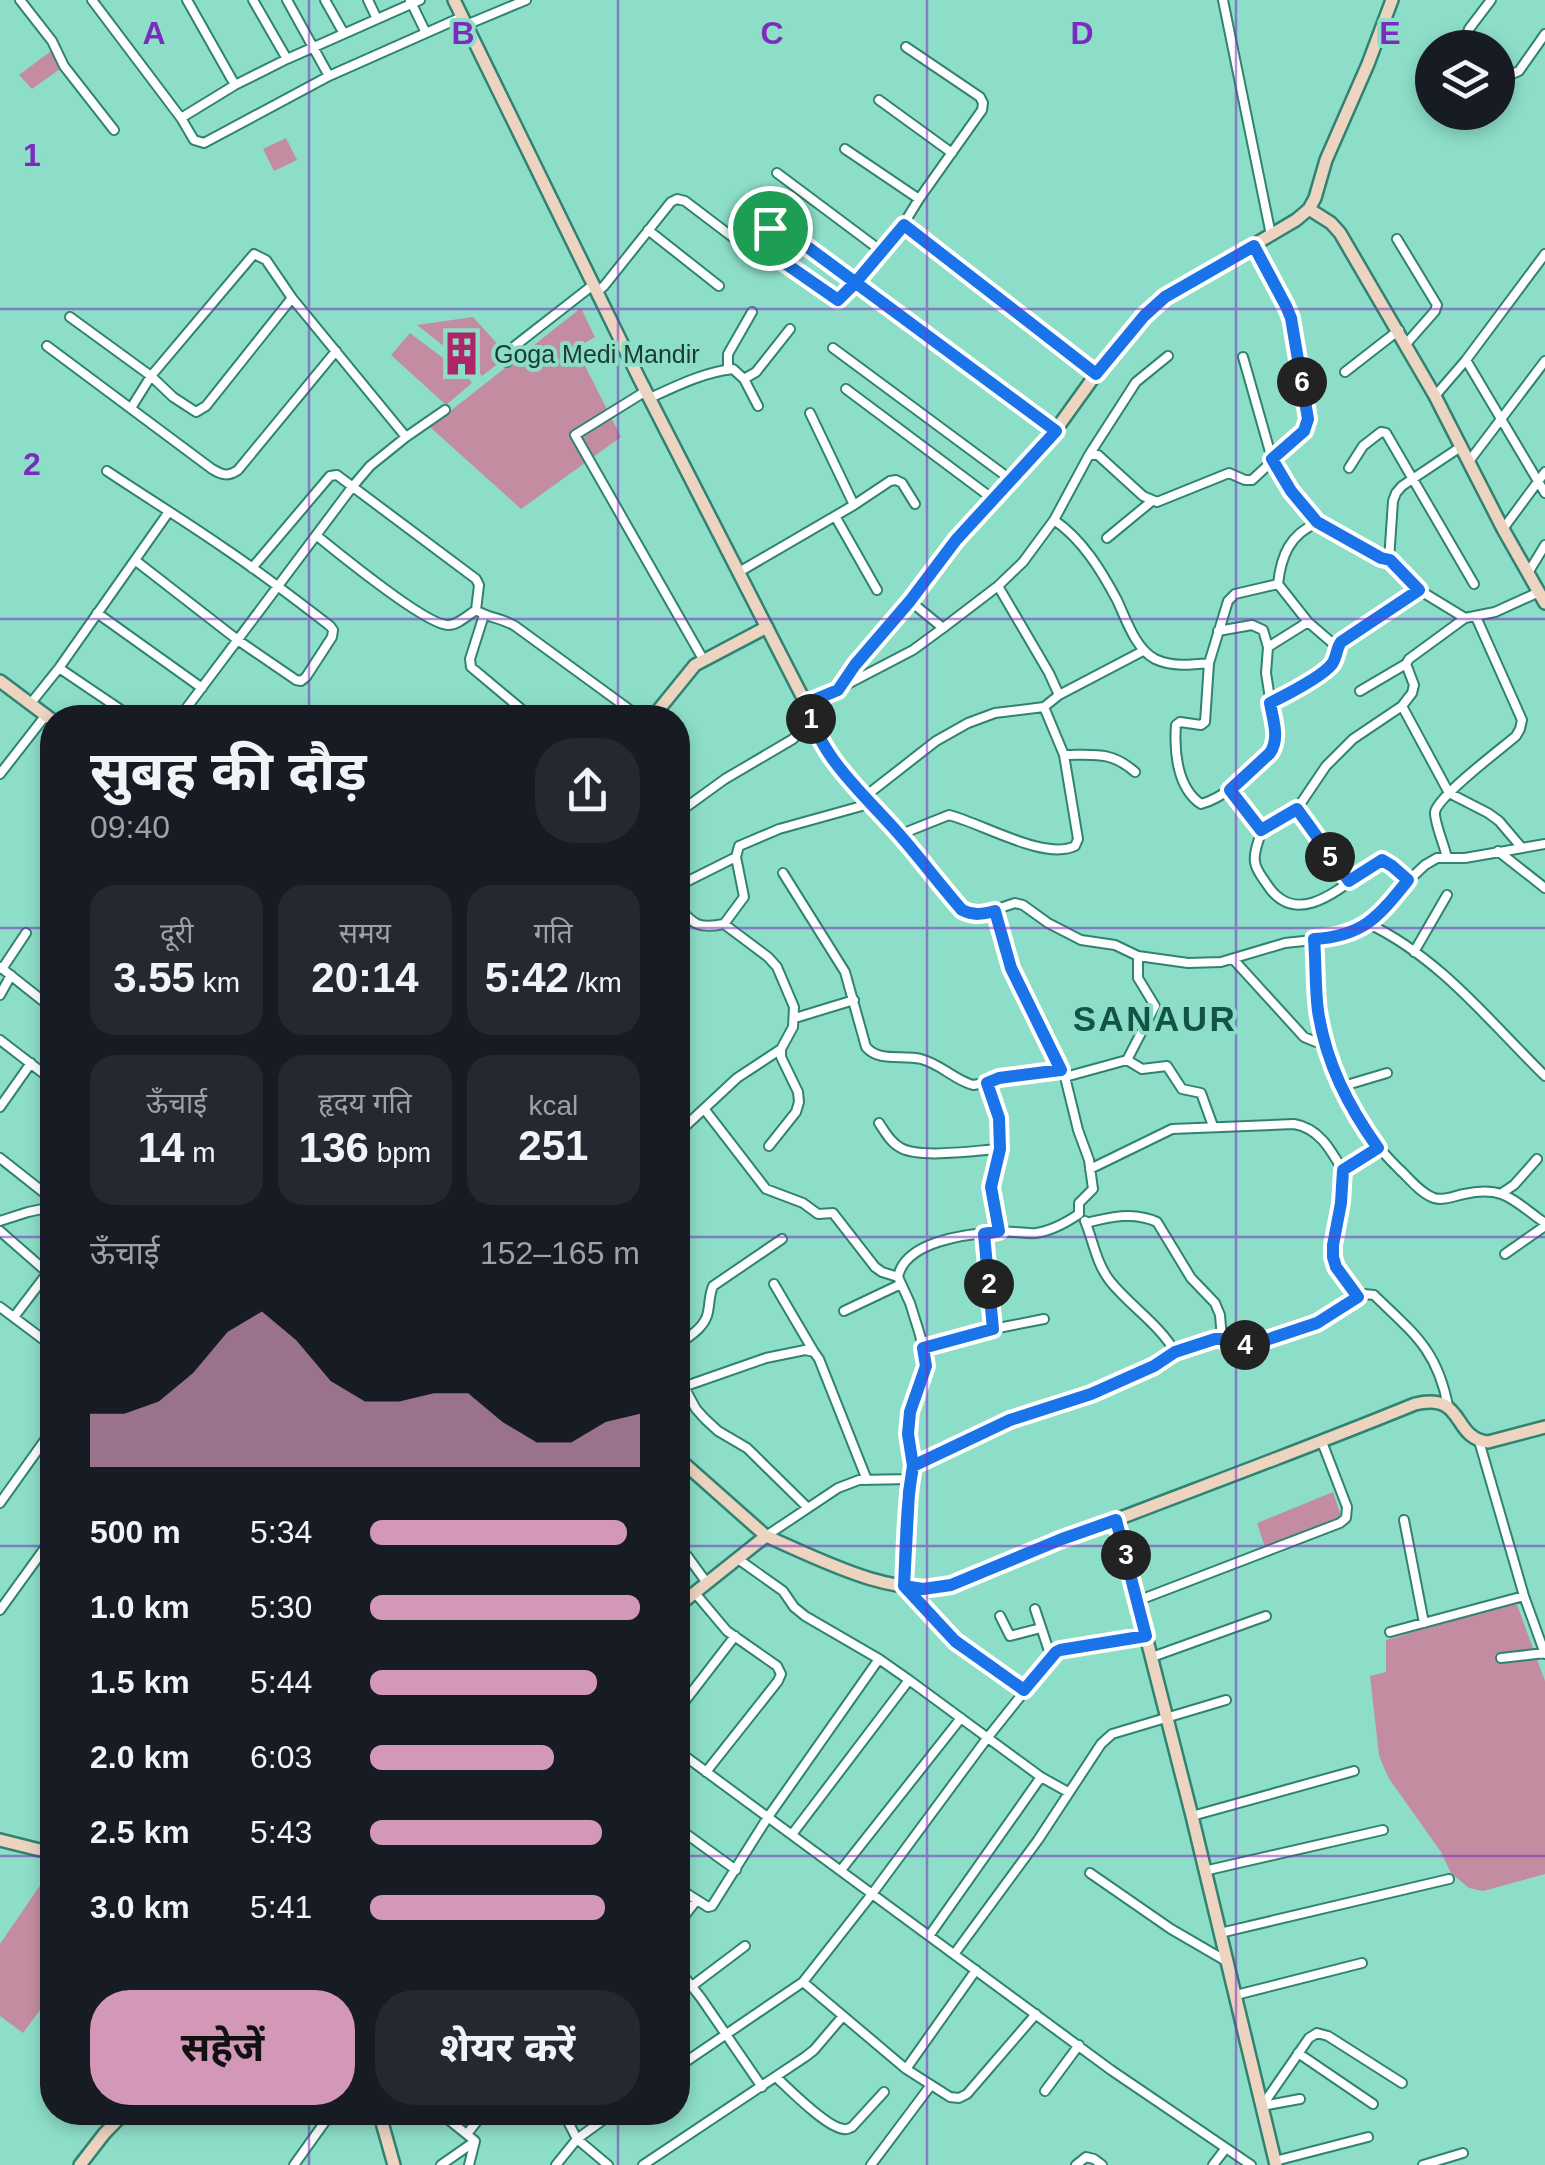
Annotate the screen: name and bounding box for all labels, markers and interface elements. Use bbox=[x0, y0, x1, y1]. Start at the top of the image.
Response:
text: A bbox=[142, 15, 166, 51]
text: B bbox=[451, 15, 475, 51]
text: C bbox=[760, 15, 784, 51]
text: D bbox=[1070, 15, 1094, 51]
text: E bbox=[1379, 15, 1401, 51]
map controls bbox=[1415, 30, 1515, 130]
button: layers bbox=[1415, 30, 1515, 130]
text: 1 bbox=[23, 137, 41, 173]
pin bbox=[728, 186, 813, 271]
icon: arrive bbox=[743, 201, 798, 256]
building icon: Goga Medi Mandir bbox=[437, 330, 485, 378]
place label: Goga Medi Mandir bbox=[494, 340, 700, 368]
pin: 6 bbox=[1277, 357, 1327, 407]
text: 6 bbox=[1294, 366, 1310, 397]
text: 2 bbox=[23, 446, 41, 482]
pin: 1 bbox=[786, 694, 836, 744]
text: 1 bbox=[803, 703, 819, 734]
button: share bbox=[535, 738, 640, 843]
text: सुबह की दौड़ bbox=[90, 740, 367, 802]
text: 09:40 bbox=[90, 809, 170, 845]
pin: 5 bbox=[1305, 832, 1355, 882]
text: 5 bbox=[1322, 841, 1338, 872]
text: दूरी bbox=[160, 918, 193, 949]
text: समय bbox=[339, 918, 391, 949]
text: गति bbox=[534, 918, 573, 949]
text: 3.55 bbox=[113, 954, 195, 1001]
text: 20:14 bbox=[311, 954, 419, 1001]
text: 5:42 bbox=[485, 954, 569, 1001]
text: km bbox=[195, 967, 240, 998]
text: /km bbox=[569, 967, 622, 998]
district label: SANAUR bbox=[1073, 999, 1237, 1038]
text: ऊँचाई bbox=[146, 1088, 207, 1119]
text: हृदय गति bbox=[318, 1088, 412, 1119]
text: kcal bbox=[528, 1090, 578, 1121]
text: 251 bbox=[518, 1122, 588, 1169]
text: 14 bbox=[138, 1124, 184, 1171]
text: 136 bbox=[299, 1124, 369, 1171]
text: m bbox=[184, 1137, 216, 1168]
text: bpm bbox=[369, 1137, 431, 1168]
text: ऊँचाई bbox=[90, 1235, 159, 1271]
text: 152–165 m bbox=[480, 1235, 640, 1271]
pin: 2 bbox=[964, 1259, 1014, 1309]
text: 2 bbox=[981, 1268, 997, 1299]
pin: 4 bbox=[1220, 1320, 1270, 1370]
text: 4 bbox=[1237, 1329, 1253, 1360]
text: 500 m bbox=[90, 1514, 181, 1550]
text: 5:34 bbox=[250, 1514, 312, 1550]
pin: 3 bbox=[1101, 1530, 1151, 1580]
text: 3 bbox=[1118, 1539, 1134, 1570]
text: 1.0 km bbox=[90, 1589, 190, 1625]
text: 5:30 bbox=[250, 1589, 312, 1625]
text: 1.5 km bbox=[90, 1664, 190, 1700]
text: 5:44 bbox=[250, 1664, 312, 1700]
text: 2.0 km bbox=[90, 1739, 190, 1775]
text: 6:03 bbox=[250, 1739, 312, 1775]
text: 2.5 km bbox=[90, 1814, 190, 1850]
text: 5:43 bbox=[250, 1814, 312, 1850]
text: 3.0 km bbox=[90, 1889, 190, 1925]
text: 5:41 bbox=[250, 1889, 312, 1925]
button: सहेजें bbox=[90, 1990, 355, 2105]
button: शेयर करें bbox=[375, 1990, 640, 2105]

